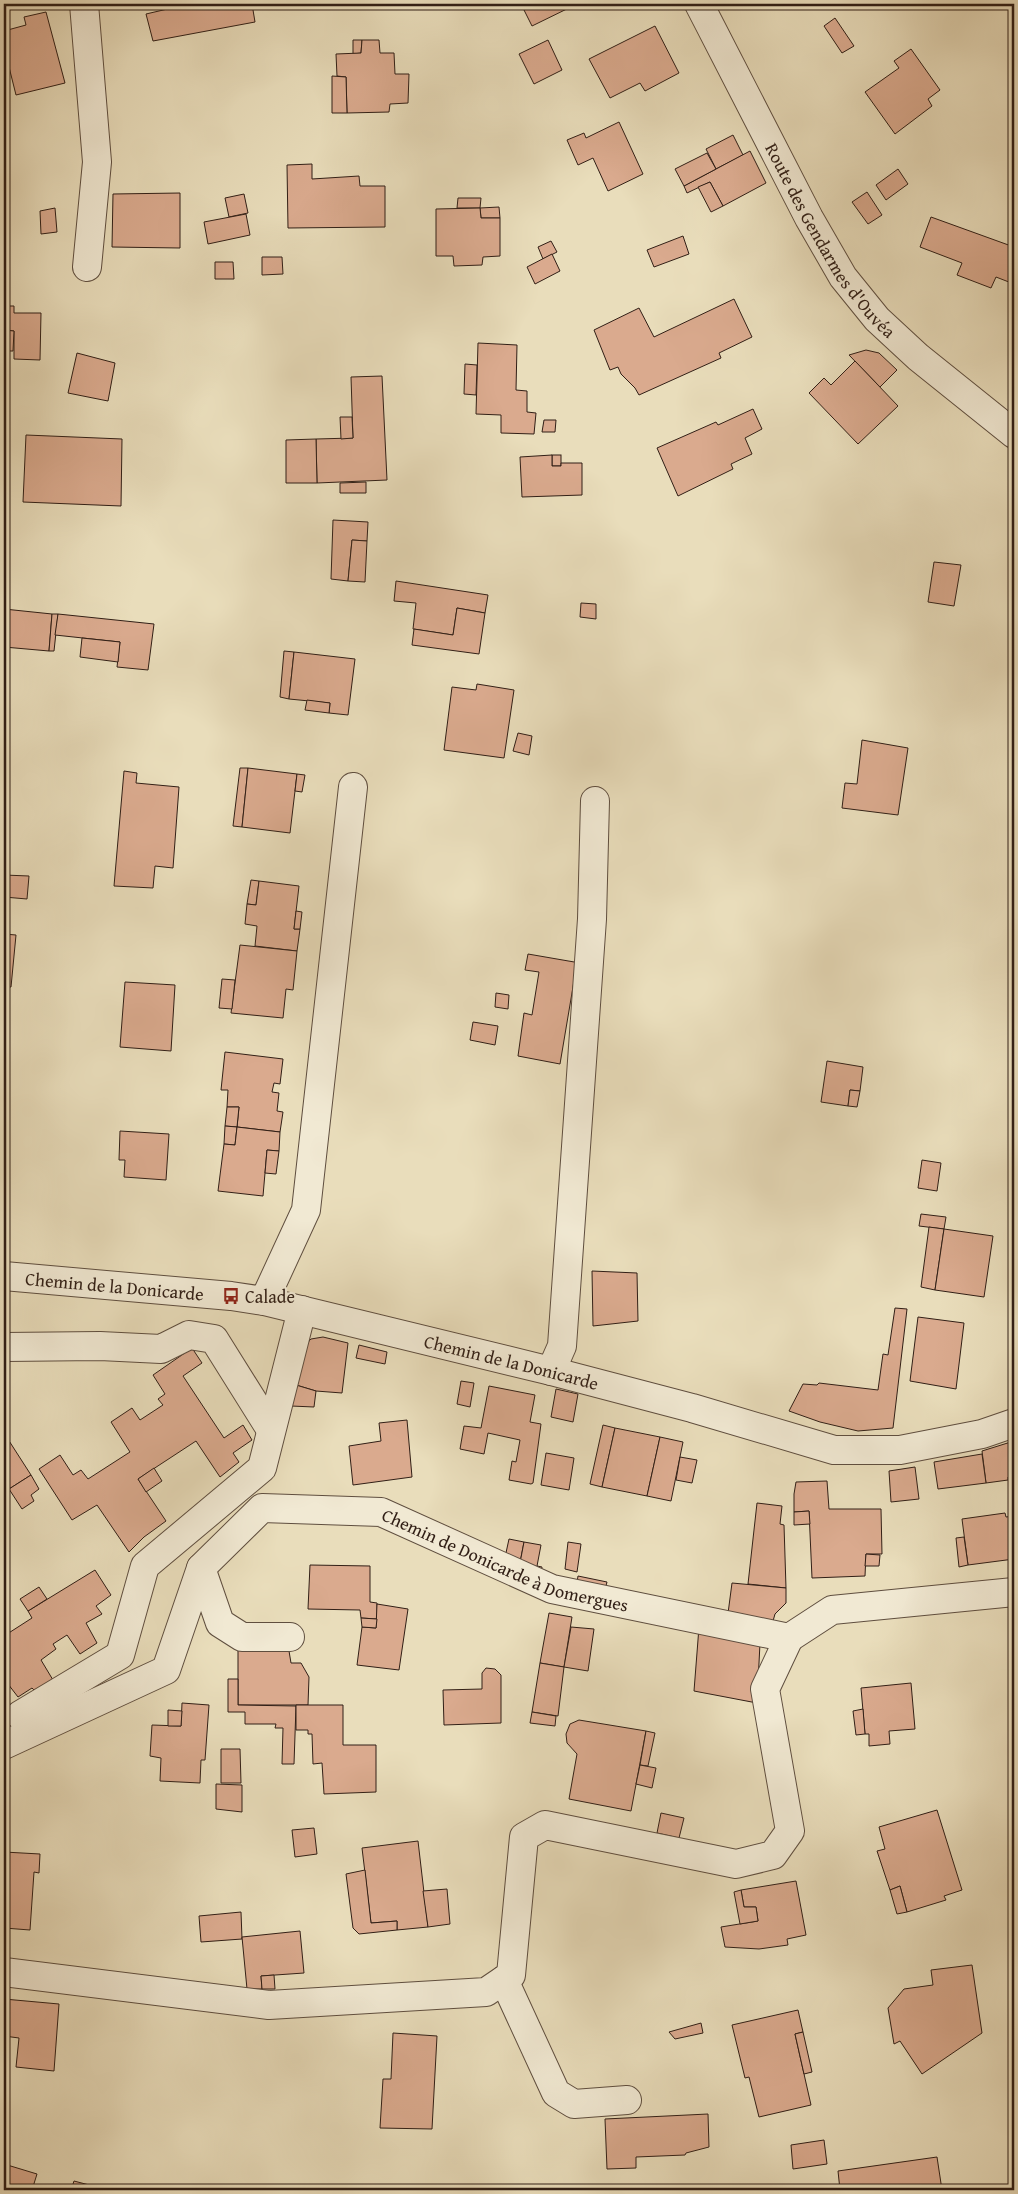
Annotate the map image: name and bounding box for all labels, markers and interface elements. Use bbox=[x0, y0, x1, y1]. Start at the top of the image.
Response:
street label: Route des Gendarmes d'Ouvéa bbox=[759, 138, 903, 344]
street label: Chemin de la Donicarde bbox=[24, 1264, 205, 1307]
place label: Calade bbox=[245, 1283, 295, 1310]
bus stop icon: Calade bbox=[221, 1286, 241, 1306]
street label: Chemin de la Donicarde bbox=[421, 1327, 602, 1396]
street label: Chemin de Donicarde à Domergues bbox=[378, 1501, 631, 1618]

